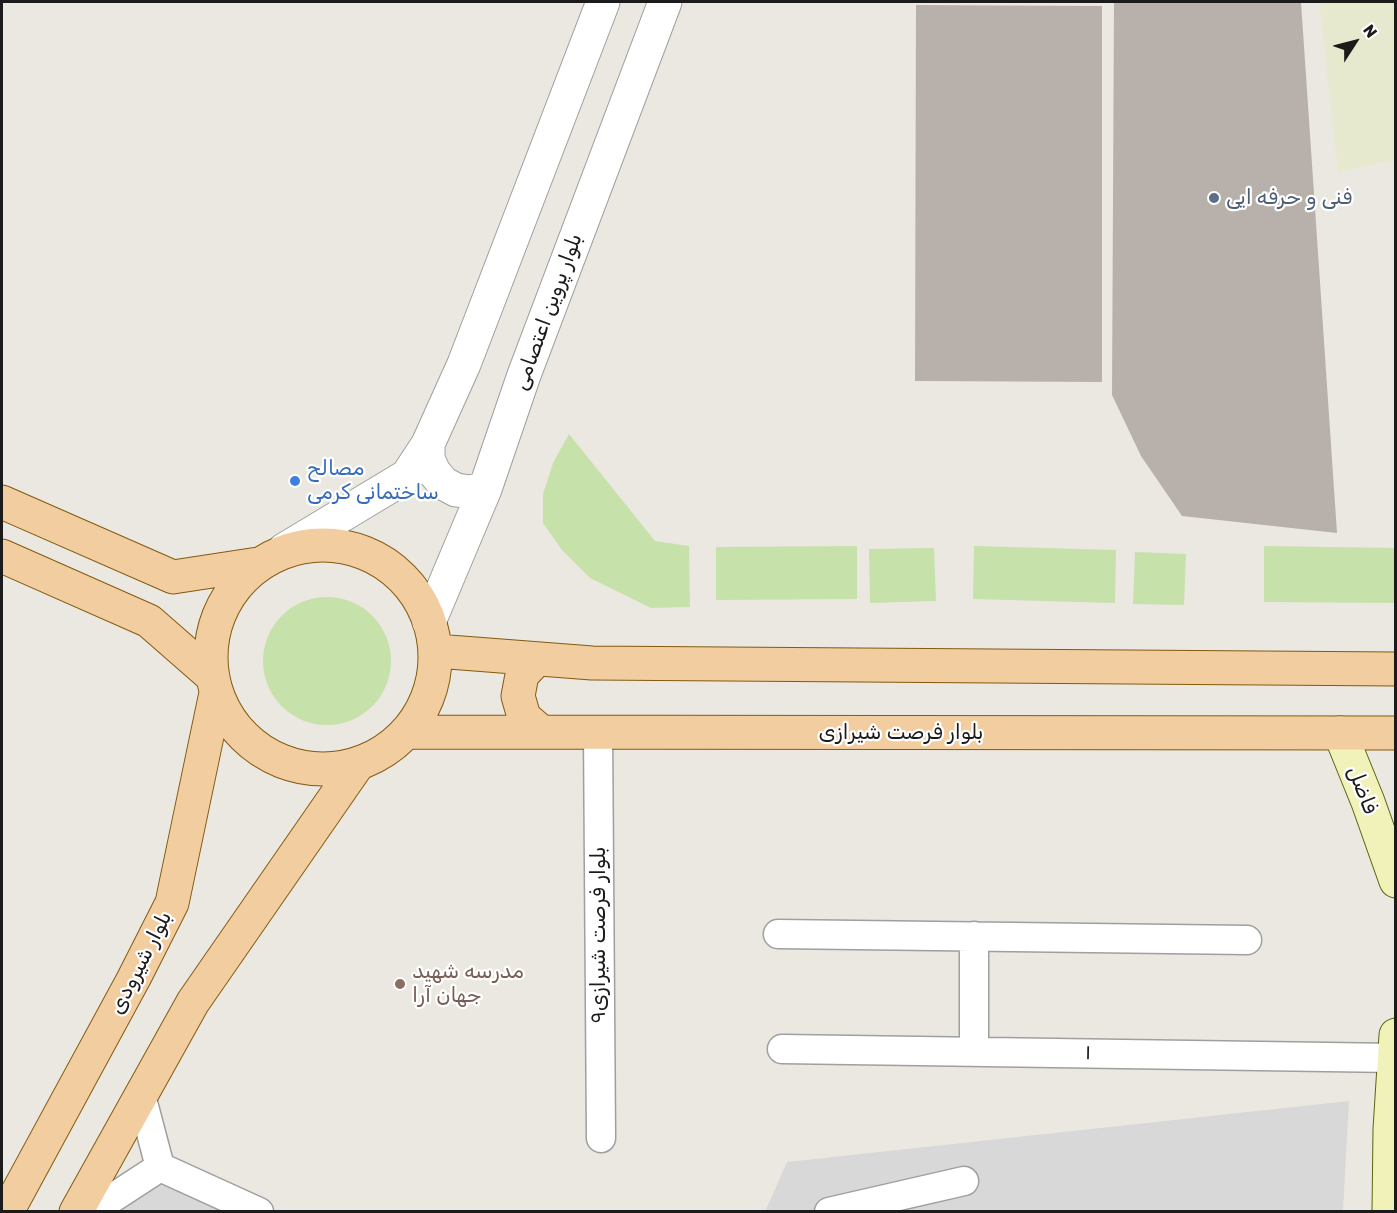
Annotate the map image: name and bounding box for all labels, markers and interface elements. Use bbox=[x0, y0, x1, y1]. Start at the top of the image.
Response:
north arrow bbox=[1325, 12, 1385, 72]
text: N bbox=[1359, 21, 1381, 41]
place label: فنی و حرفه ایی bbox=[1226, 185, 1352, 211]
marker: فنی و حرفه ایی bbox=[1207, 191, 1221, 205]
street label: بلوار پروین اعتصامی bbox=[508, 230, 588, 394]
place label: مصالح ساختمانی کرمی bbox=[307, 456, 439, 506]
marker: مصالح ساختمانی کرمی bbox=[288, 474, 302, 488]
street label: بلوار فرصت شیرازی bbox=[819, 720, 983, 746]
street label: فاضل bbox=[1341, 762, 1383, 818]
street label: ۹بلوار فرصت شیرازی bbox=[586, 847, 612, 1023]
street label: بلوار شیرودی bbox=[104, 907, 178, 1019]
place label: مدرسه شهید جهان آرا bbox=[412, 959, 524, 1009]
marker: مدرسه شهید جهان آرا bbox=[393, 977, 407, 991]
street label: ۱ bbox=[1085, 1040, 1091, 1066]

